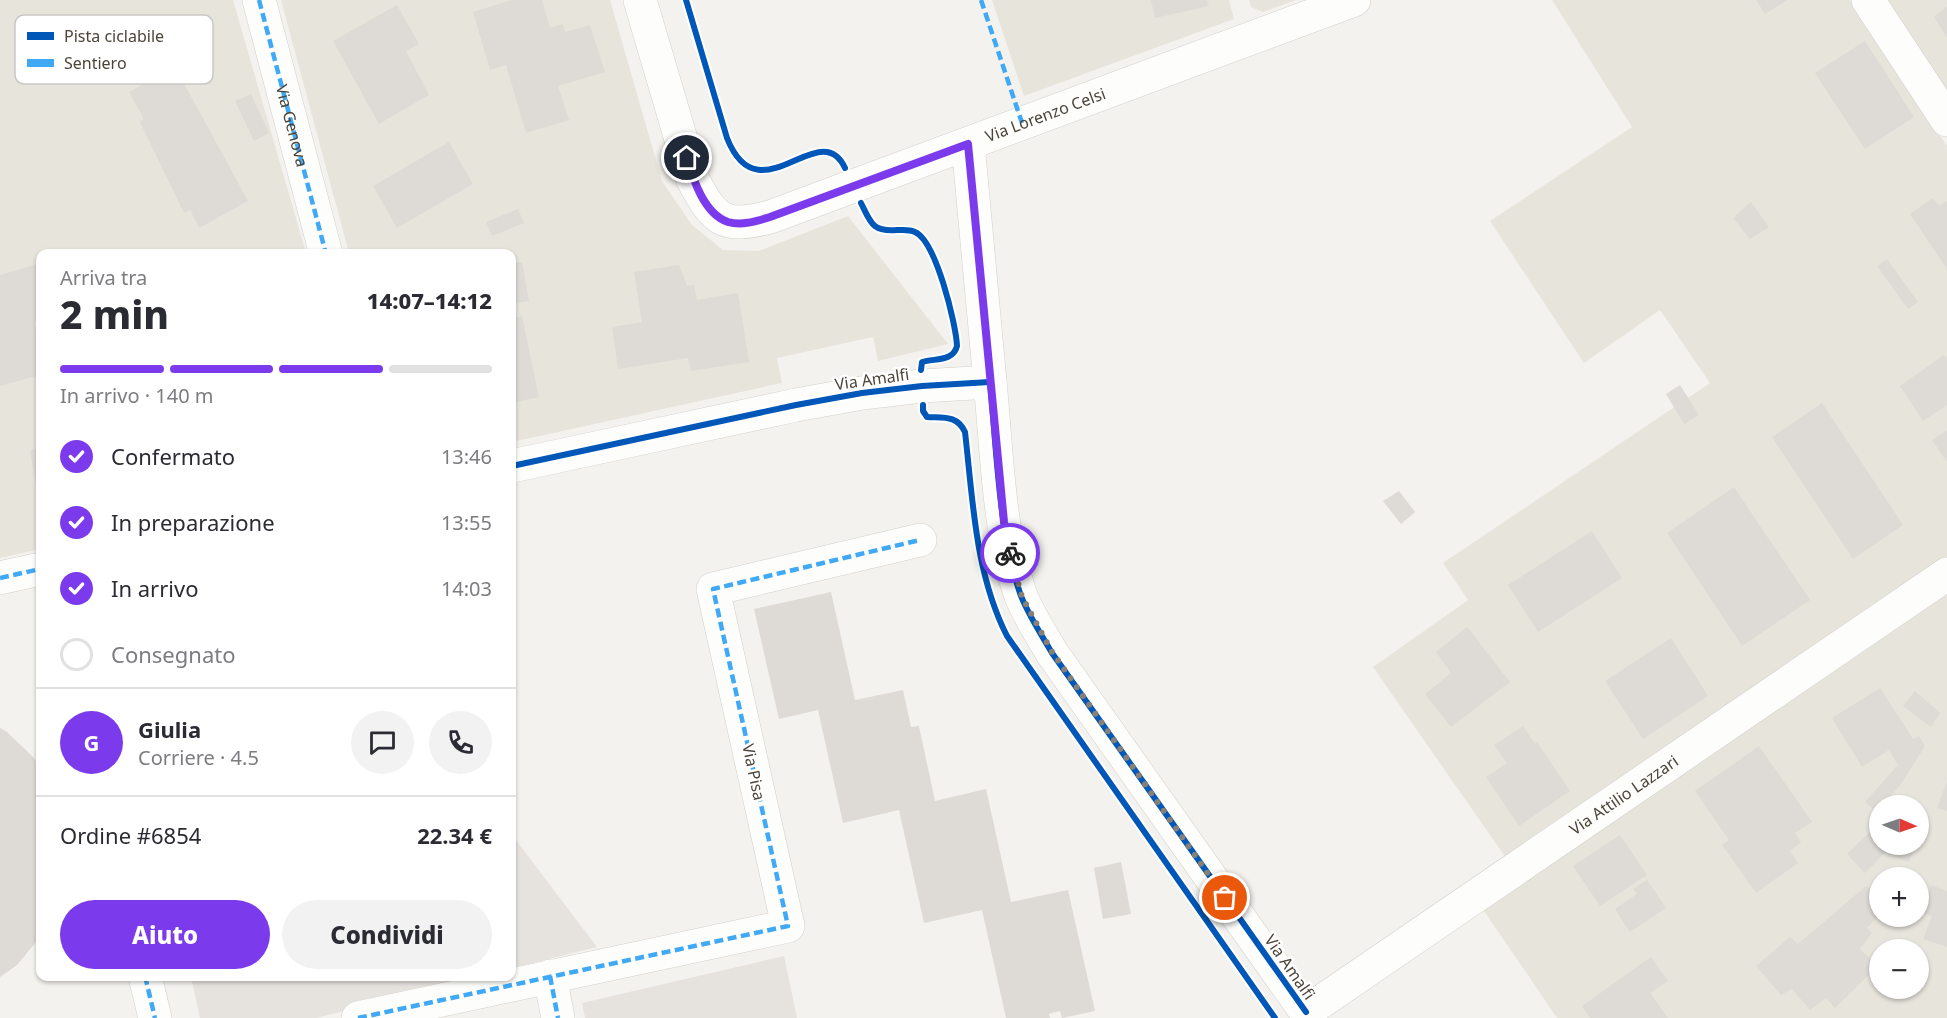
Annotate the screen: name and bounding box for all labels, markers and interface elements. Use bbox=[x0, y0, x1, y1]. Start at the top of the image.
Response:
legend bbox=[15, 15, 213, 84]
text: Pista ciclabile bbox=[64, 25, 164, 47]
text: Sentiero bbox=[64, 52, 127, 74]
street label: Via Genova bbox=[271, 82, 314, 169]
street label: Via Lorenzo Celsi bbox=[982, 82, 1109, 147]
pin bbox=[661, 132, 712, 183]
icon: home bbox=[670, 141, 703, 174]
text: Arriva tra bbox=[60, 264, 147, 291]
text: 14:07–14:12 bbox=[367, 285, 492, 315]
text: 2 min bbox=[60, 287, 169, 340]
street label: Via Amalfi bbox=[833, 363, 911, 395]
text: In arrivo · 140 m bbox=[60, 382, 213, 409]
icon: check bbox=[60, 440, 93, 473]
text: Confermato bbox=[111, 441, 235, 471]
text: 13:46 bbox=[441, 443, 492, 470]
icon: check bbox=[60, 506, 93, 539]
text: In preparazione bbox=[111, 507, 275, 537]
text: 13:55 bbox=[441, 509, 492, 536]
courier bbox=[980, 523, 1040, 583]
icon: bike bbox=[994, 537, 1027, 570]
icon: check bbox=[60, 572, 93, 605]
text: In arrivo bbox=[111, 573, 198, 603]
text: 14:03 bbox=[441, 575, 492, 602]
text: Consegnato bbox=[111, 639, 235, 669]
button: chat bbox=[351, 711, 414, 774]
button: phone bbox=[429, 711, 492, 774]
text: Giulia bbox=[138, 714, 201, 744]
text: G bbox=[84, 727, 99, 757]
street label: Via Pisa bbox=[737, 742, 771, 802]
text: Corriere · 4.5 bbox=[138, 744, 259, 771]
street label: Via Attilio Lazzari bbox=[1565, 750, 1682, 840]
north arrow bbox=[1869, 795, 1929, 855]
map controls bbox=[1869, 795, 1929, 999]
text: Ordine #6854 bbox=[60, 820, 201, 850]
text: 22.34 € bbox=[417, 820, 492, 850]
button: + bbox=[1869, 867, 1929, 927]
pin bbox=[1199, 872, 1250, 923]
icon: bag bbox=[1208, 881, 1241, 914]
button: Aiuto bbox=[60, 900, 270, 969]
button: Condividi bbox=[282, 900, 492, 969]
street label: Via Amalfi bbox=[1260, 930, 1320, 1004]
button: − bbox=[1869, 939, 1929, 999]

